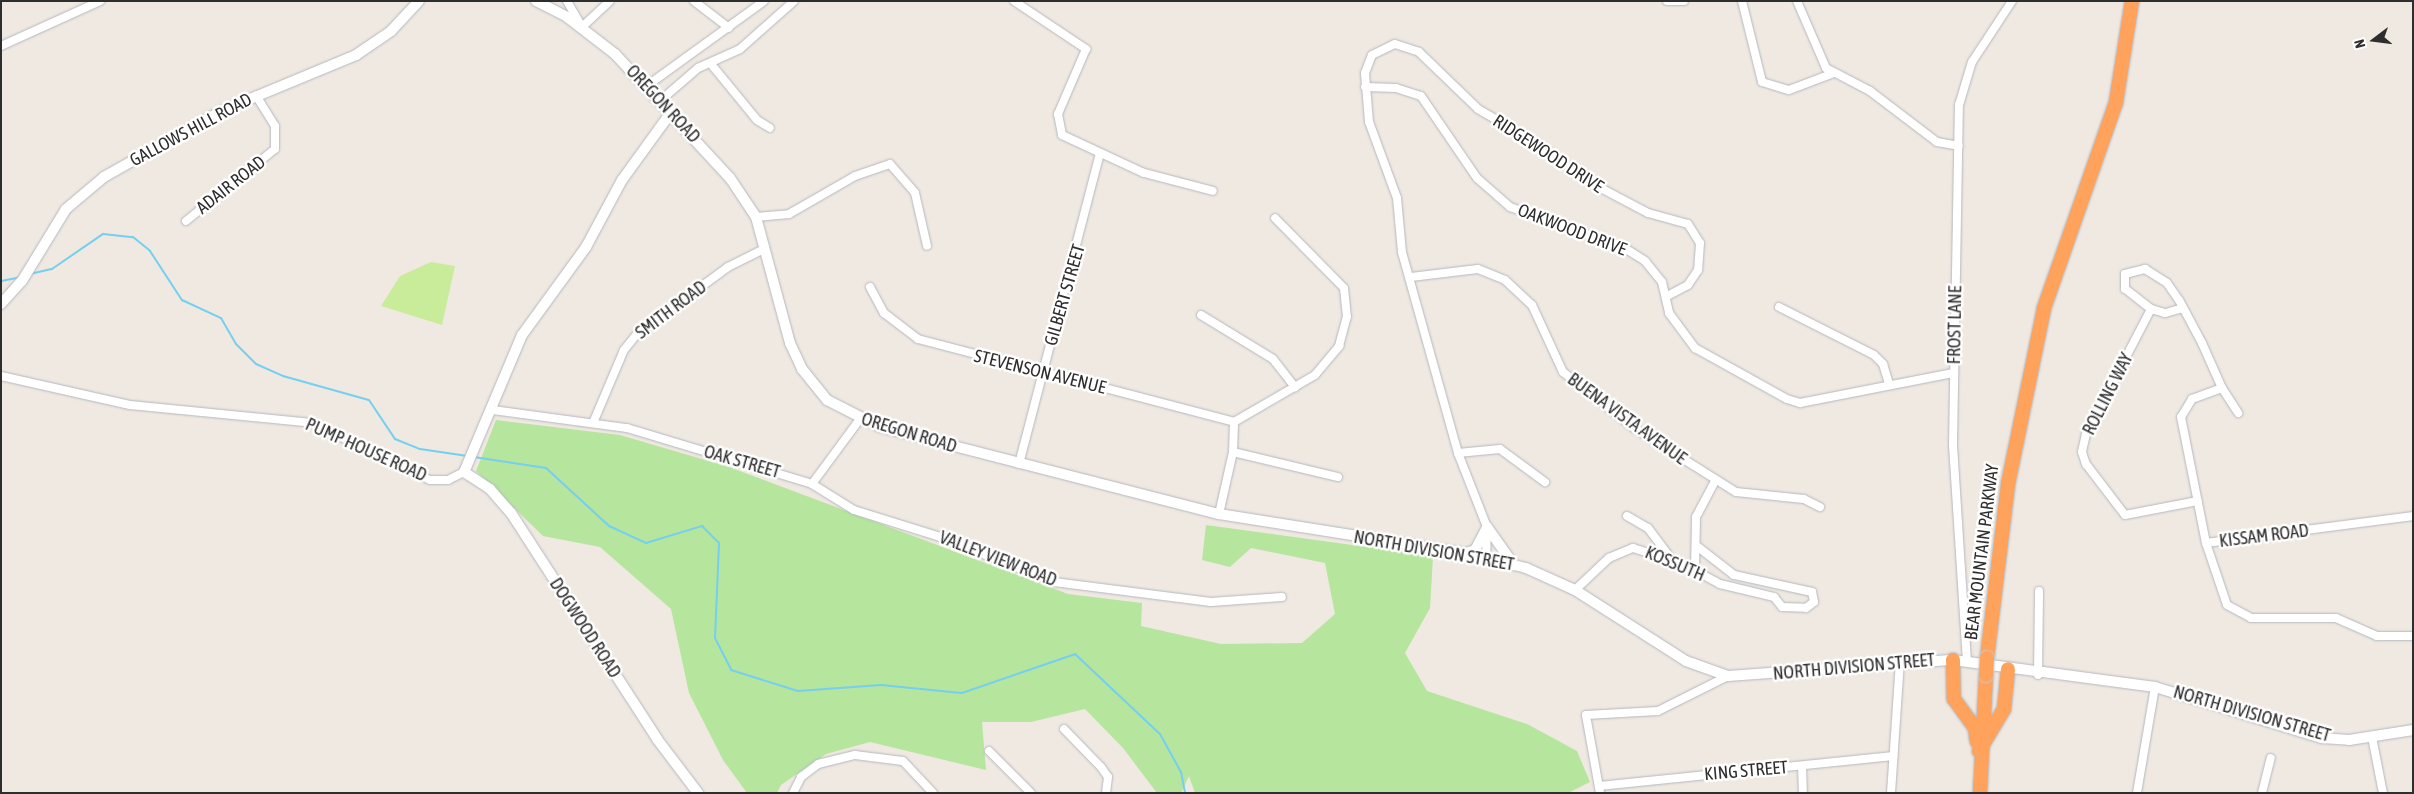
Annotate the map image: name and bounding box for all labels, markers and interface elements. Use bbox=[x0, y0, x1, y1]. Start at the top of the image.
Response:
north arrow bbox=[2349, 15, 2399, 65]
text: N bbox=[2351, 38, 2368, 50]
street label: OREGON ROAD bbox=[621, 61, 705, 147]
street label: GALLOWS HILL ROAD bbox=[126, 89, 256, 171]
street label: RIDGEWOOD DRIVE bbox=[1489, 110, 1607, 198]
street label: ADAIR ROAD bbox=[192, 151, 270, 219]
street label: OAKWOOD DRIVE bbox=[1515, 199, 1629, 261]
street label: GILBERT STREET bbox=[1040, 242, 1090, 348]
street label: SMITH ROAD bbox=[631, 276, 711, 344]
street label: FROST LANE bbox=[1944, 286, 1966, 364]
street label: STEVENSON AVENUE bbox=[972, 345, 1108, 399]
street label: ROLLING WAY bbox=[2078, 349, 2138, 439]
street label: BUENA VISTA AVENUE bbox=[1563, 369, 1691, 469]
street label: OREGON ROAD bbox=[859, 408, 959, 458]
street label: PUMP HOUSE ROAD bbox=[302, 414, 430, 486]
street label: OAK STREET bbox=[701, 441, 783, 483]
street label: BEAR MOUNTAIN PARKWAY bbox=[1960, 463, 2004, 641]
street label: KISSAM ROAD bbox=[2218, 520, 2310, 552]
street label: NORTH DIVISION STREET bbox=[1352, 526, 1516, 576]
street label: VALLEY VIEW ROAD bbox=[936, 527, 1060, 591]
street label: KOSSUTH bbox=[1642, 542, 1708, 586]
street label: DOGWOOD ROAD bbox=[545, 574, 625, 682]
street label: NORTH DIVISION STREET bbox=[1772, 649, 1936, 685]
street label: NORTH DIVISION STREET bbox=[2171, 681, 2333, 747]
street label: KING STREET bbox=[1703, 757, 1789, 785]

